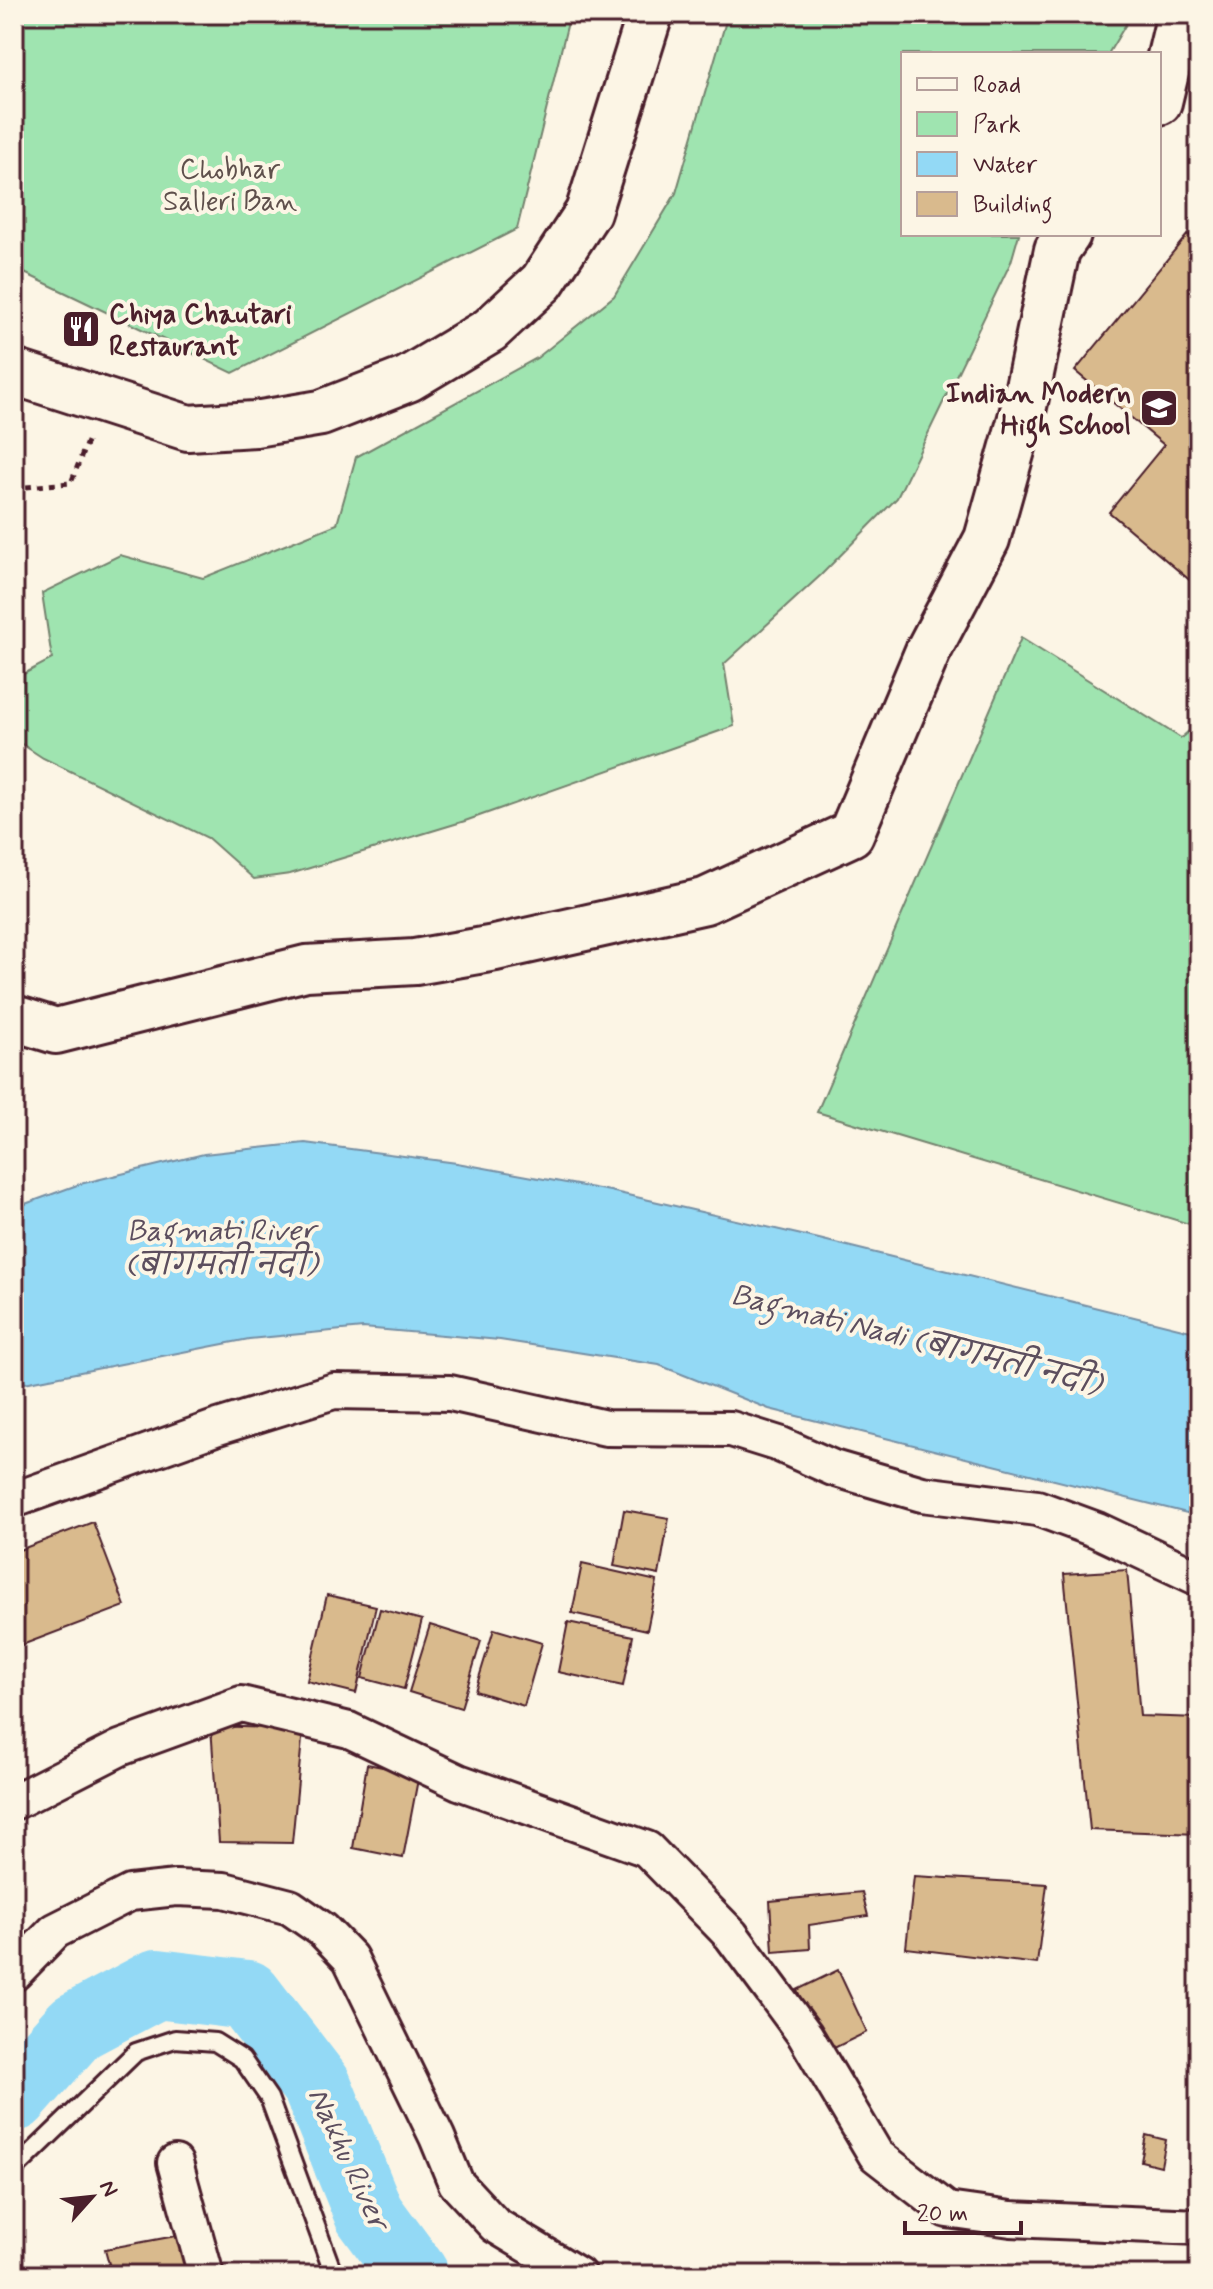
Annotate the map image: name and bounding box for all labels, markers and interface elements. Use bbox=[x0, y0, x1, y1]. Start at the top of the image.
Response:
legend bbox=[901, 52, 1161, 236]
text: Road bbox=[973, 70, 1021, 101]
text: Park bbox=[973, 110, 1021, 141]
text: Water bbox=[973, 150, 1038, 181]
park label: Chobhar Salleri Ban bbox=[163, 152, 297, 221]
text: Building bbox=[973, 190, 1053, 224]
place label: Chiya Chautari Restaurant bbox=[109, 297, 292, 366]
restaurant icon: Chiya Chautari Restaurant bbox=[60, 308, 102, 350]
place label: Indian Modern High School bbox=[946, 376, 1131, 448]
school or university icon: Indian Modern High School bbox=[1138, 387, 1180, 429]
water label: Bagmati River (बागमती नदी) bbox=[125, 1212, 320, 1285]
water label: Bagmati Nadi (बागमती नदी) bbox=[726, 1271, 1109, 1410]
water label: Nakhu River bbox=[298, 2081, 399, 2239]
north arrow bbox=[52, 2157, 132, 2237]
text: N bbox=[92, 2176, 124, 2202]
scale bar bbox=[905, 2185, 1021, 2235]
text: 20 m bbox=[917, 2199, 968, 2230]

